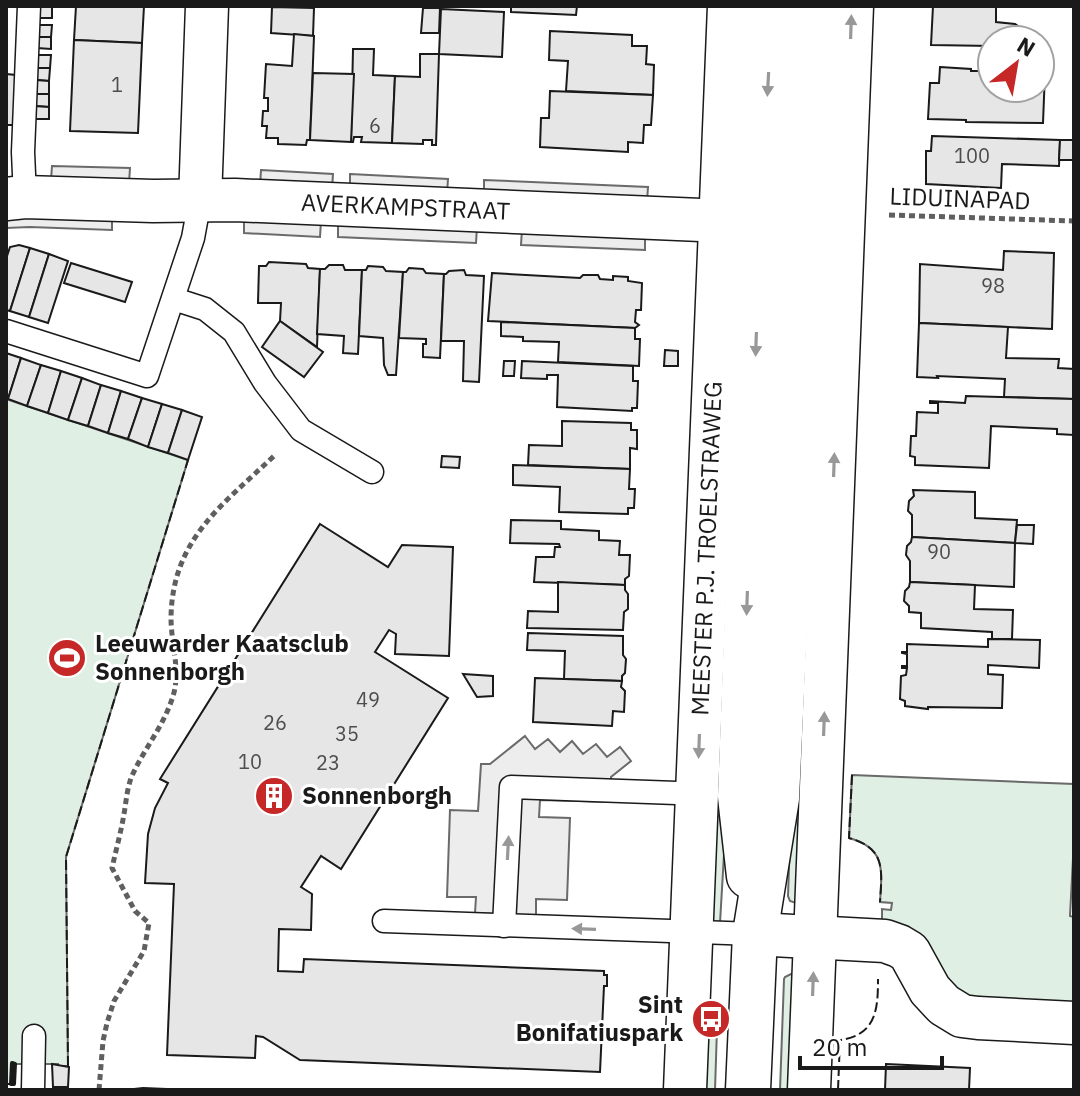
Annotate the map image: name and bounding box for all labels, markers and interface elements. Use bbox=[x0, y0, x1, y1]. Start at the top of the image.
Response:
one-way arrow bbox=[845, 14, 858, 39]
north arrow bbox=[976, 24, 1056, 104]
text: N bbox=[1012, 30, 1041, 63]
house number: 1 bbox=[111, 71, 123, 98]
one-way arrow bbox=[762, 72, 775, 97]
house number: 6 bbox=[369, 112, 381, 139]
house number: 100 bbox=[954, 142, 990, 169]
street label: LIDUINAPAD bbox=[889, 180, 1031, 216]
street label: AVERKAMPSTRAAT bbox=[301, 186, 511, 227]
house number: 98 bbox=[981, 272, 1005, 299]
one-way arrow bbox=[750, 332, 763, 357]
street label: MEESTER P.J. TROELSTRAWEG bbox=[683, 381, 729, 716]
one-way arrow bbox=[828, 451, 841, 477]
house number: 90 bbox=[927, 538, 951, 565]
one-way arrow bbox=[740, 591, 753, 617]
place label: Leeuwarder Kaatsclub Sonnenborgh bbox=[95, 627, 349, 687]
sports icon: Leeuwarder Kaatsclub Sonnenborgh bbox=[46, 637, 88, 679]
house number: 49 bbox=[356, 686, 380, 713]
house number: 26 bbox=[263, 709, 287, 736]
one-way arrow bbox=[817, 711, 830, 736]
house number: 35 bbox=[335, 720, 359, 747]
one-way arrow bbox=[692, 734, 705, 759]
house number: 10 bbox=[238, 748, 262, 775]
house number: 23 bbox=[316, 749, 340, 776]
building icon: Sonnenborgh bbox=[253, 775, 295, 817]
place label: Sonnenborgh bbox=[302, 779, 452, 811]
one-way arrow bbox=[502, 835, 515, 860]
one-way arrow bbox=[571, 922, 596, 935]
one-way arrow bbox=[807, 971, 820, 996]
place label: Sint Bonifatiuspark bbox=[516, 988, 683, 1048]
bus stop icon: Sint Bonifatiuspark bbox=[690, 998, 732, 1040]
scale bar bbox=[800, 1020, 942, 1070]
text: 20 m bbox=[812, 1031, 867, 1063]

